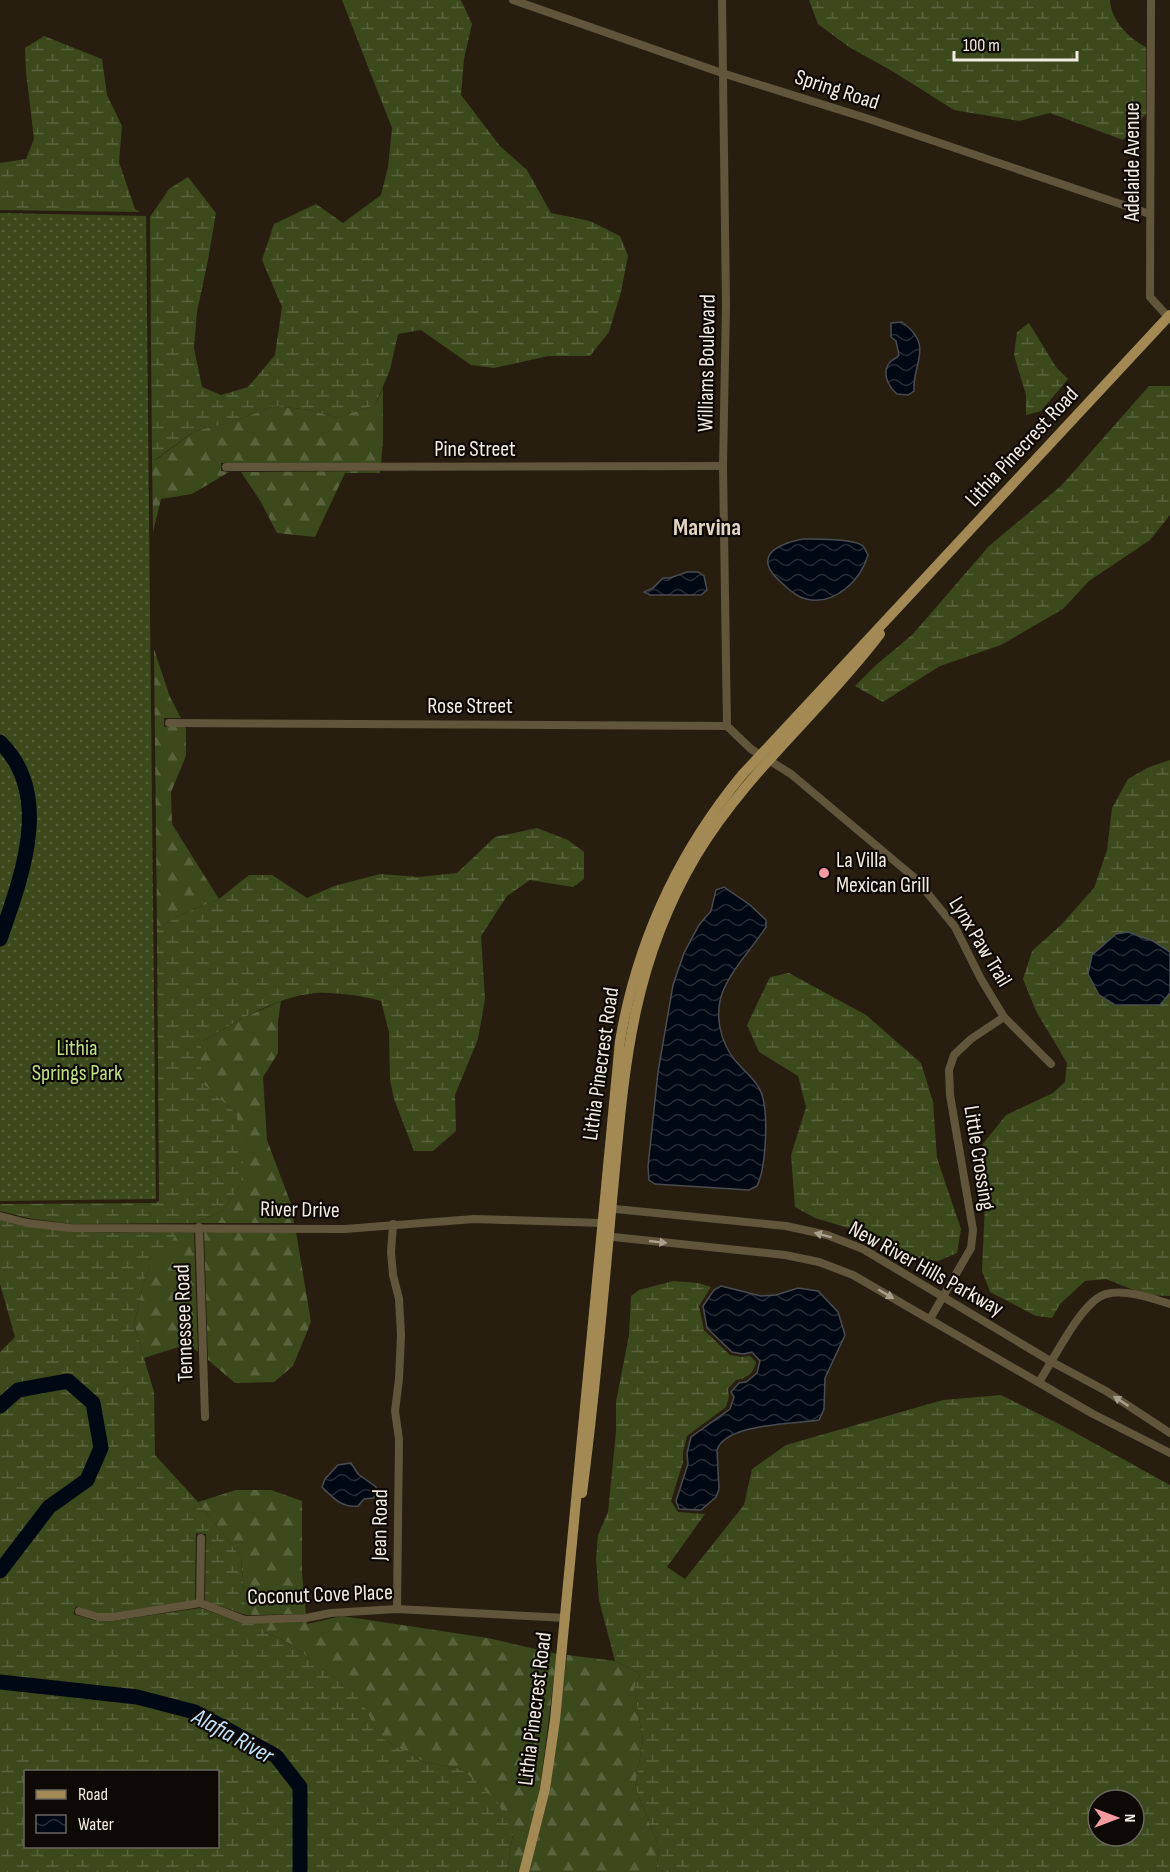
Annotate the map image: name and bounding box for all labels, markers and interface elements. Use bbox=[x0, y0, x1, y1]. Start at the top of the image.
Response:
scale bar bbox=[954, 24, 1077, 62]
text: 100 m bbox=[963, 35, 1000, 56]
street label: Spring Road bbox=[791, 64, 883, 116]
street label: Adelaide Avenue bbox=[1119, 102, 1146, 223]
street label: Williams Boulevard bbox=[692, 294, 722, 432]
street label: Lithia Pinecrest Road bbox=[960, 381, 1084, 513]
street label: Pine Street bbox=[434, 436, 516, 463]
district label: Marvina bbox=[673, 513, 741, 542]
street label: Rose Street bbox=[427, 693, 513, 720]
place label: La Villa Mexican Grill bbox=[836, 847, 930, 899]
marker: La Villa Mexican Grill bbox=[817, 866, 831, 880]
street label: Lynx Paw Trail bbox=[943, 892, 1017, 992]
street label: Lithia Pinecrest Road bbox=[577, 986, 625, 1142]
park label: Lithia Springs Park bbox=[32, 1035, 123, 1087]
street label: Little Crossing bbox=[957, 1104, 1001, 1212]
street label: River Drive bbox=[260, 1196, 340, 1224]
street label: New River Hills Parkway bbox=[844, 1215, 1009, 1323]
one-way arrow bbox=[814, 1229, 832, 1239]
one-way arrow bbox=[649, 1237, 668, 1247]
street label: Tennessee Road bbox=[168, 1264, 200, 1382]
one-way arrow bbox=[878, 1289, 894, 1300]
one-way arrow bbox=[1113, 1396, 1129, 1407]
street label: Jean Road bbox=[366, 1489, 394, 1562]
street label: Coconut Cove Place bbox=[247, 1579, 393, 1611]
street label: Lithia Pinecrest Road bbox=[512, 1631, 558, 1787]
water label: Alafia River bbox=[186, 1701, 280, 1771]
legend bbox=[24, 1770, 219, 1848]
text: Road bbox=[78, 1784, 108, 1805]
north arrow bbox=[1086, 1788, 1146, 1848]
text: Water bbox=[78, 1814, 114, 1835]
text: N bbox=[1120, 1814, 1139, 1822]

